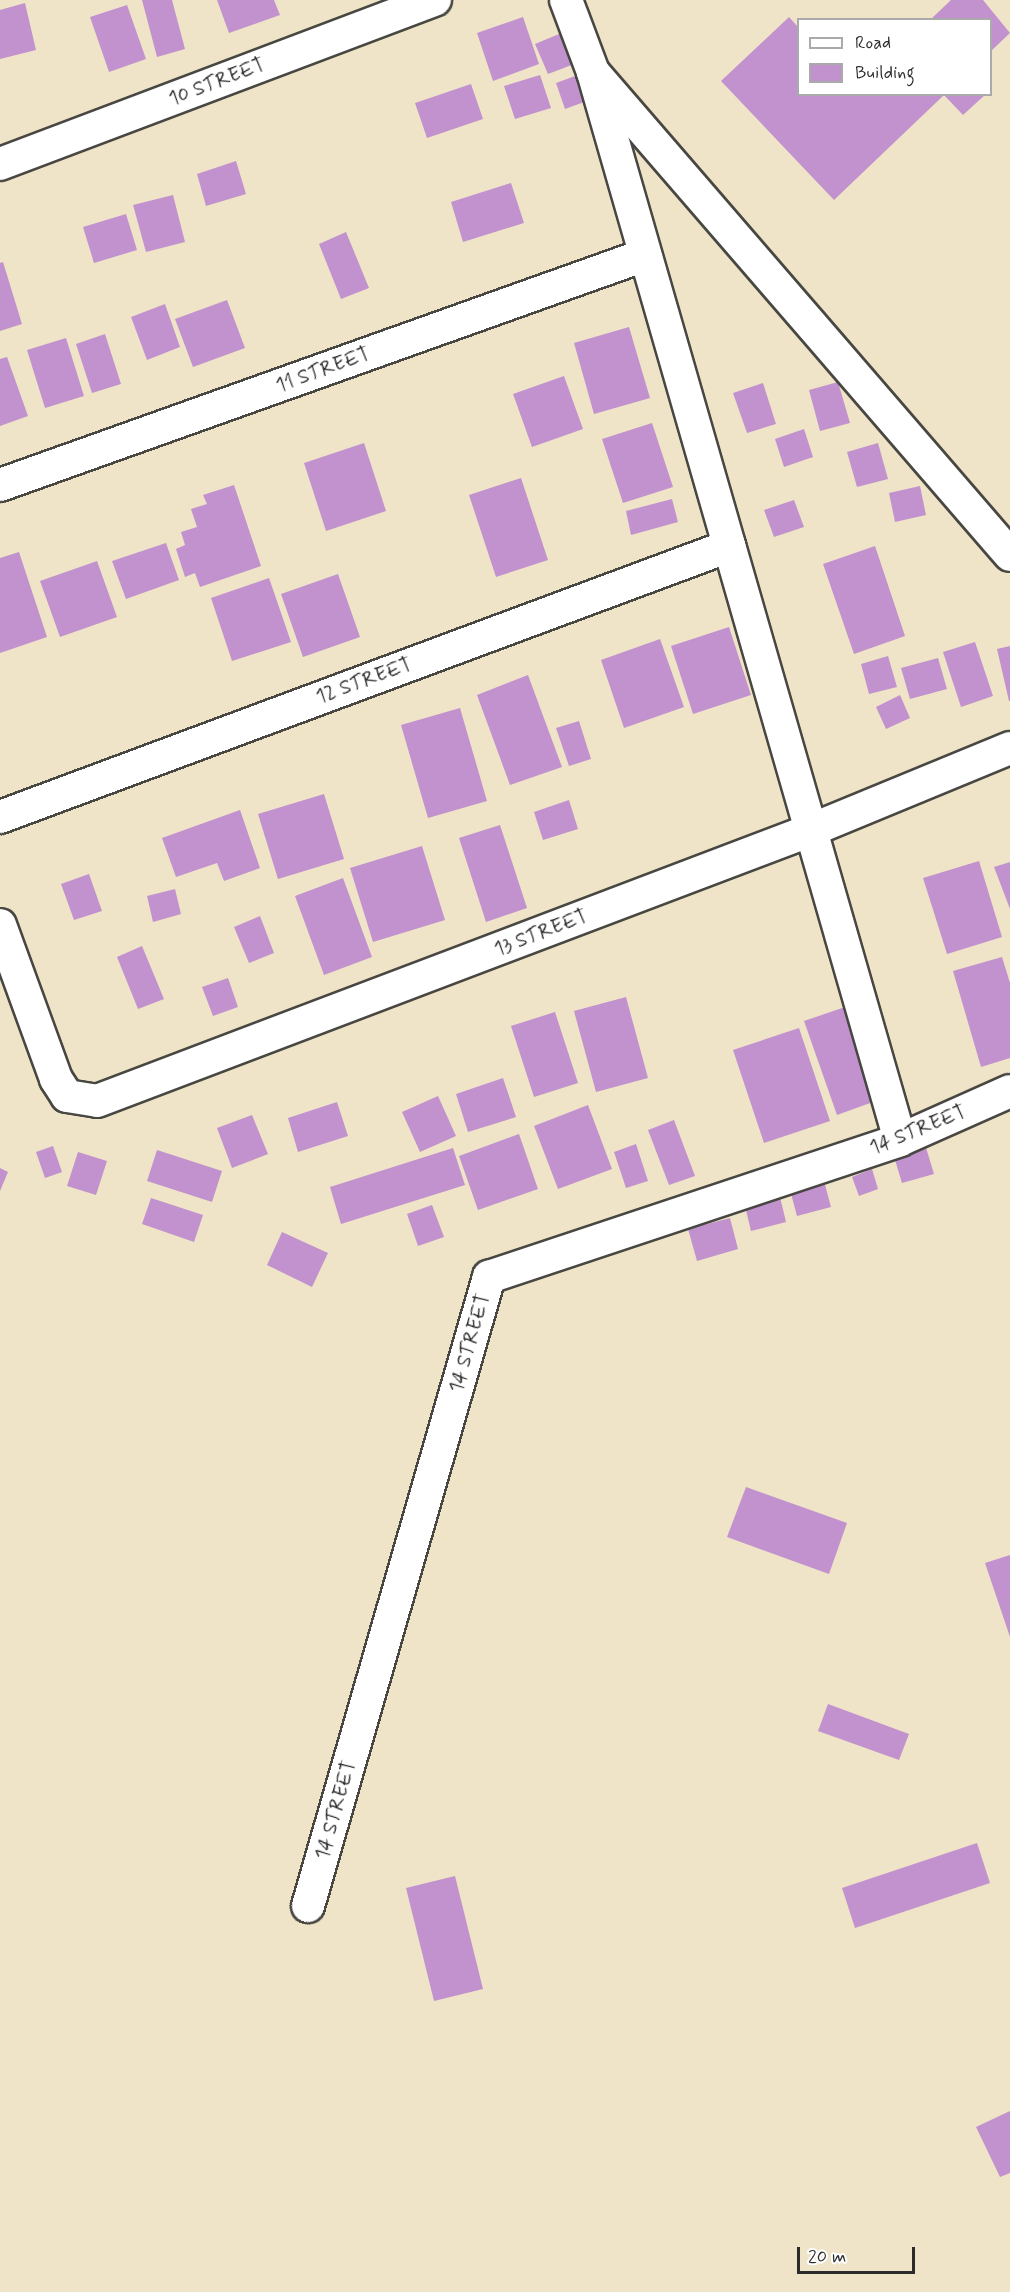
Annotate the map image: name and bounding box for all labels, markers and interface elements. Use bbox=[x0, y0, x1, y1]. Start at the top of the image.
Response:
legend bbox=[797, 18, 992, 96]
text: Road bbox=[855, 31, 891, 55]
street label: 10 STREET bbox=[165, 53, 269, 111]
text: Building bbox=[855, 61, 915, 85]
street label: 11 STREET bbox=[273, 342, 373, 398]
street label: 12 STREET bbox=[313, 653, 415, 709]
street label: 13 STREET bbox=[491, 904, 591, 962]
street label: 14 STREET bbox=[866, 1100, 970, 1160]
street label: 14 STREET bbox=[444, 1291, 496, 1395]
street label: 14 STREET bbox=[310, 1758, 362, 1862]
scale bar bbox=[800, 2235, 918, 2273]
text: 20 m bbox=[808, 2245, 846, 2269]

